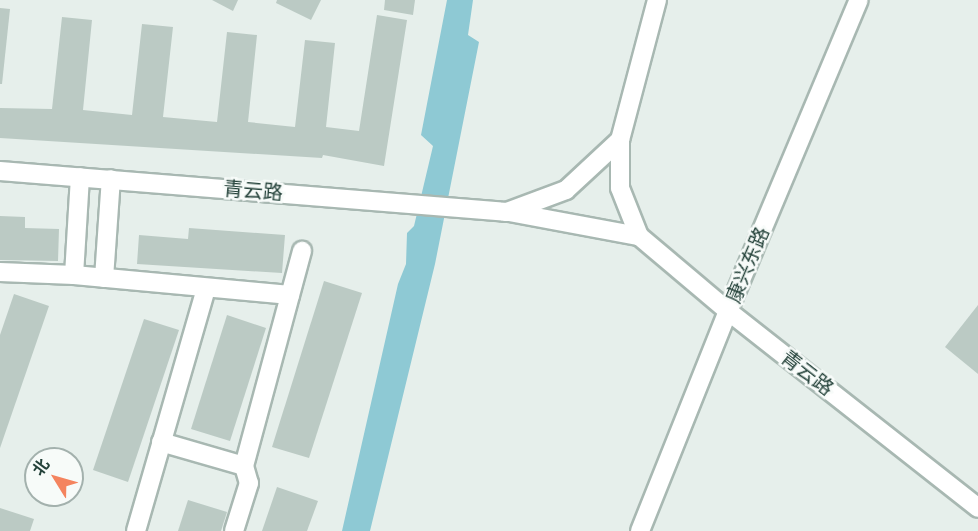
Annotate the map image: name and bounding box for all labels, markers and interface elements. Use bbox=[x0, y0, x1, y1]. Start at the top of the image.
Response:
street label: 青云路 bbox=[222, 176, 284, 206]
street label: 康兴东路 bbox=[721, 223, 775, 307]
street label: 青云路 bbox=[776, 345, 838, 401]
north arrow bbox=[24, 447, 84, 507]
text: 北 bbox=[28, 454, 55, 480]

